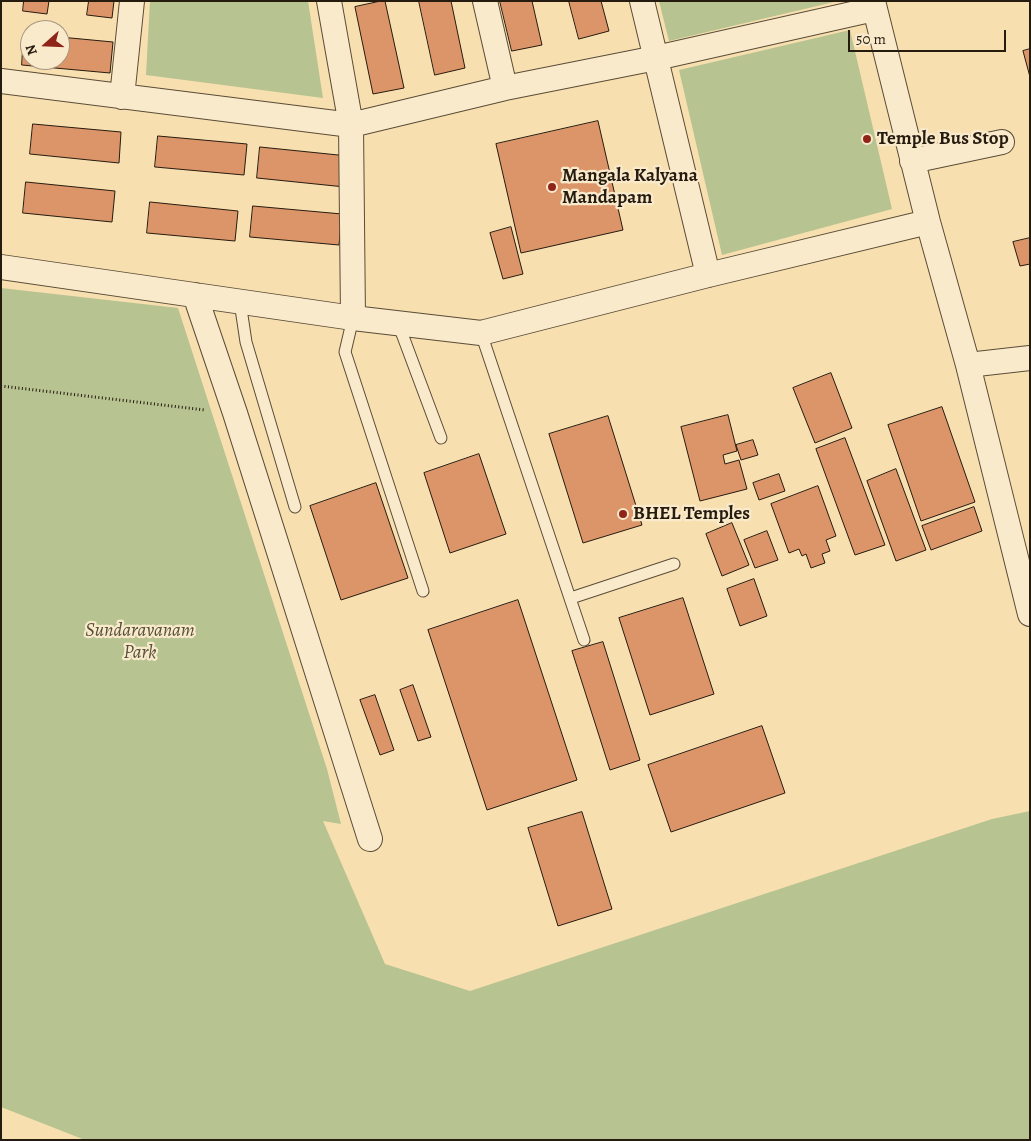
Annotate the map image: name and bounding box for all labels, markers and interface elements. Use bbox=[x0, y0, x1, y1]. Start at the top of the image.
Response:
north arrow bbox=[20, 20, 70, 70]
scale bar bbox=[851, 20, 1008, 52]
text: 50 m bbox=[856, 29, 886, 49]
text: N bbox=[21, 42, 42, 58]
place label: Temple Bus Stop bbox=[877, 128, 1009, 150]
marker: Temple Bus Stop bbox=[861, 133, 873, 145]
place label: Mangala Kalyana Mandapam bbox=[562, 165, 698, 209]
marker: Mangala Kalyana Mandapam bbox=[546, 181, 558, 193]
place label: BHEL Temples bbox=[633, 503, 750, 525]
marker: BHEL Temples bbox=[617, 508, 629, 520]
park label: Sundaravanam Park bbox=[85, 620, 195, 664]

